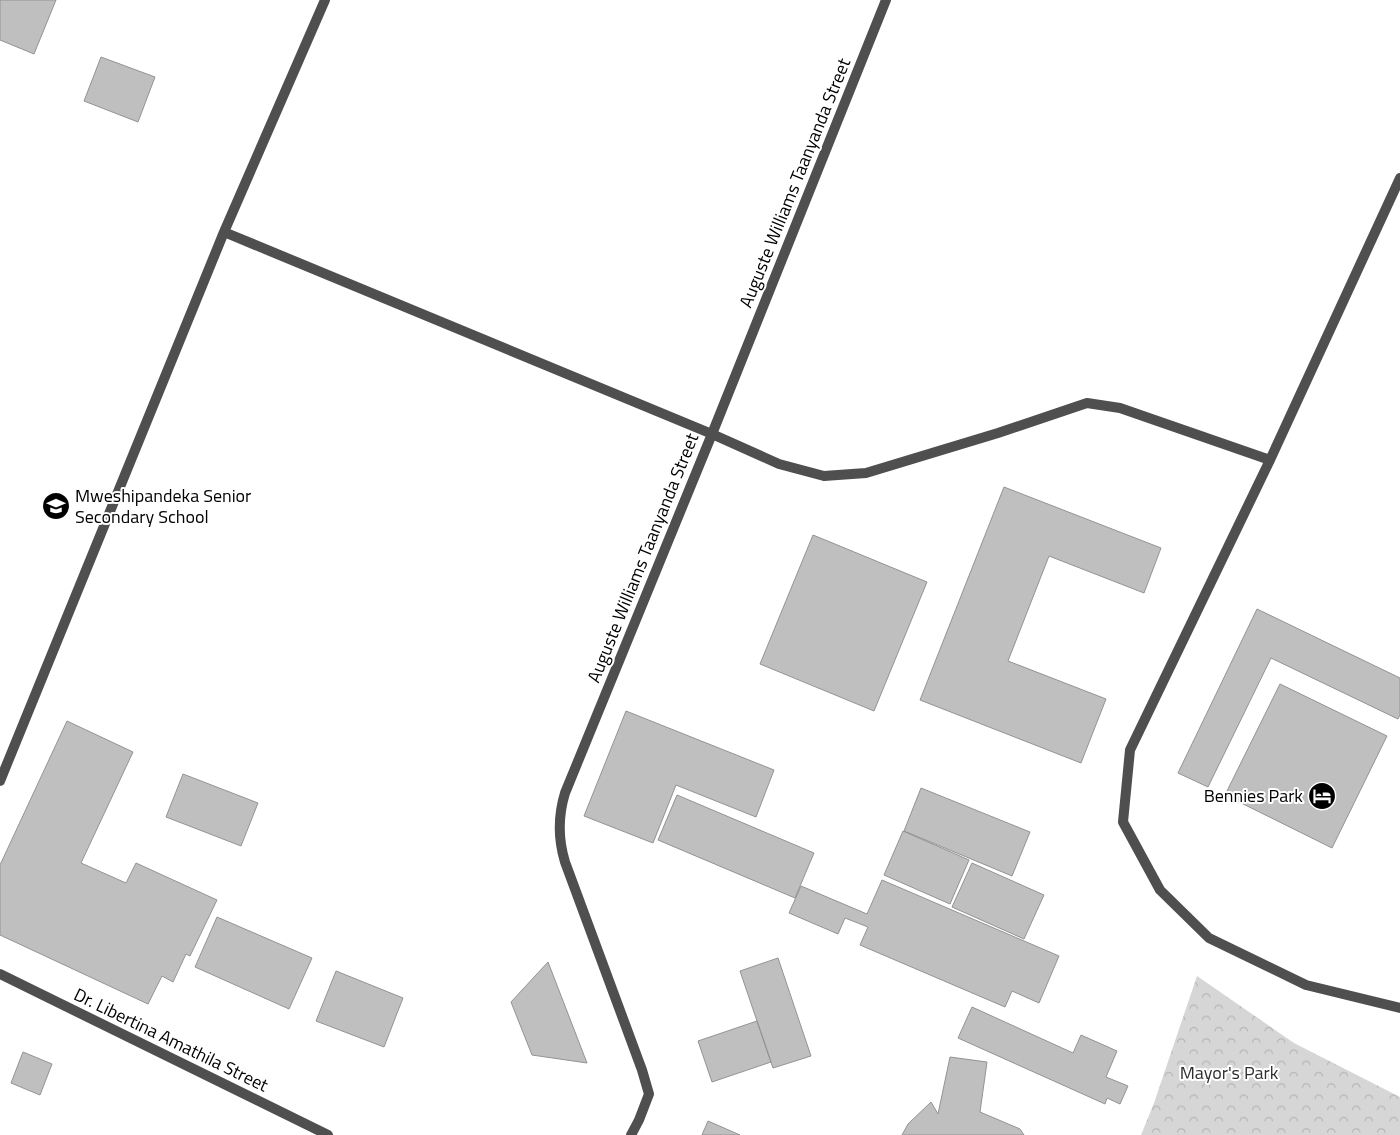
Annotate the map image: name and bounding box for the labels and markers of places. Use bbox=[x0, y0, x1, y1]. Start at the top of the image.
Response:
place label: Mweshipandeka Senior Secondary School bbox=[75, 482, 251, 530]
school or university icon: Mweshipandeka Senior Secondary School bbox=[41, 491, 71, 521]
hotel icon: Bennies Park bbox=[1307, 781, 1337, 811]
place label: Bennies Park bbox=[1204, 782, 1303, 809]

